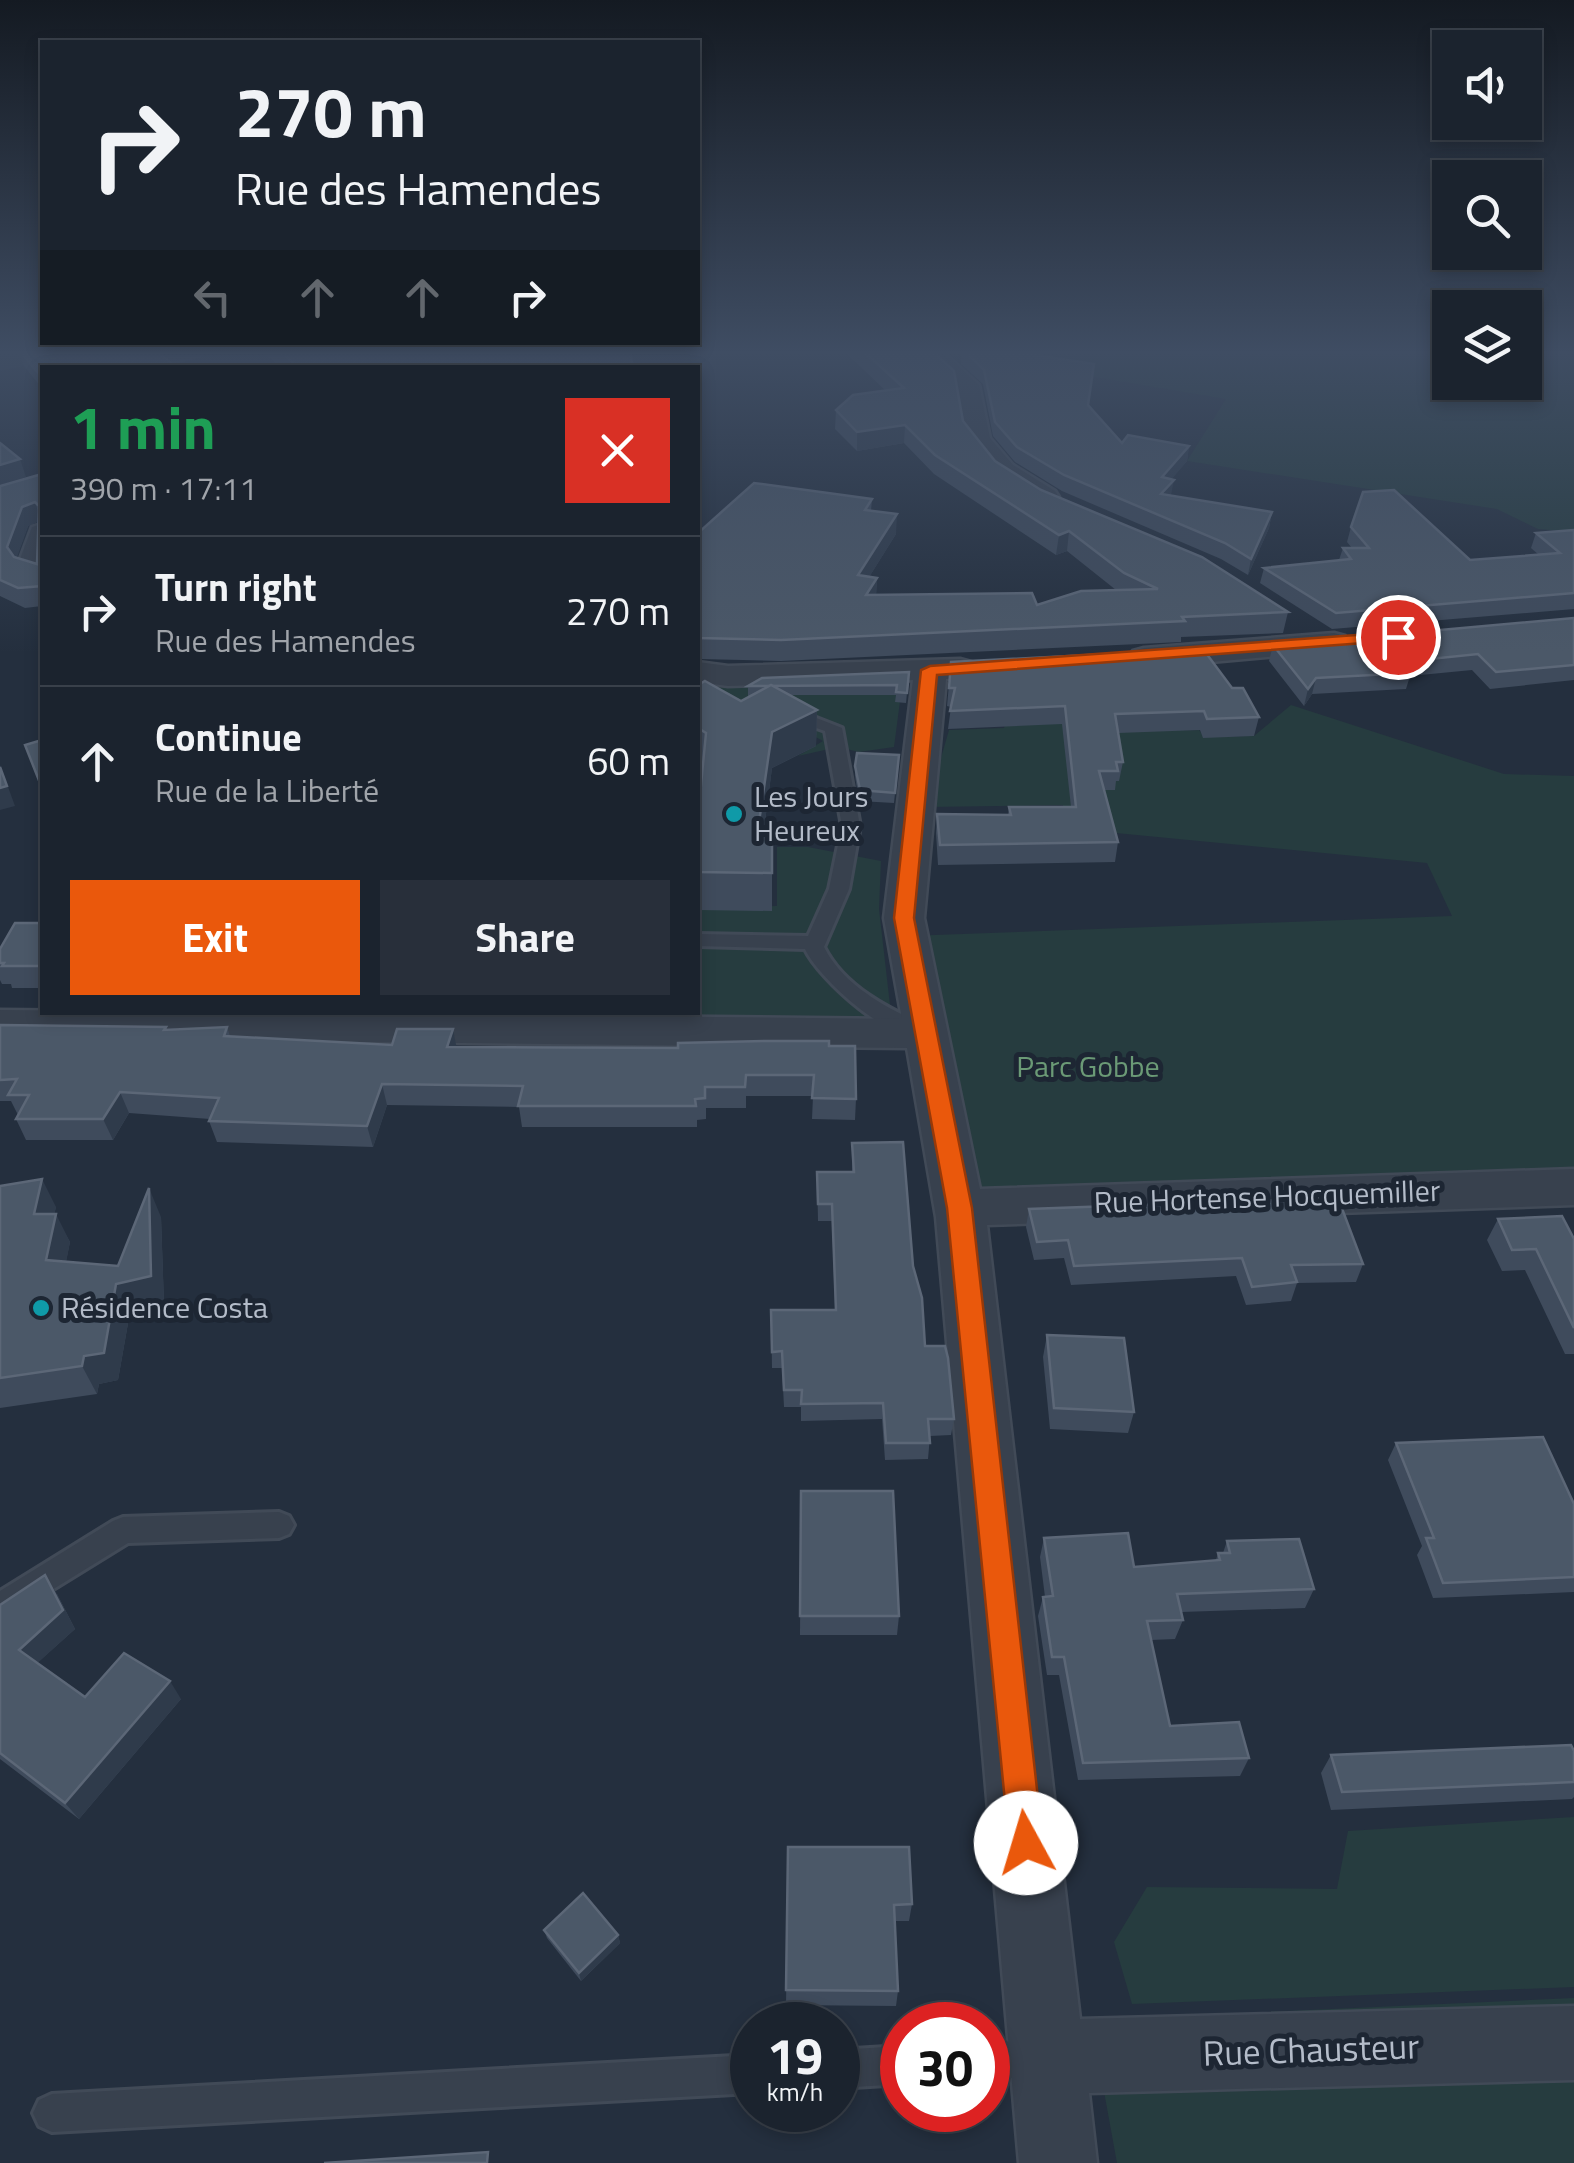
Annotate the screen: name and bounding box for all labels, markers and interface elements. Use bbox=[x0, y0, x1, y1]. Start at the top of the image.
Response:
map controls bbox=[1432, 30, 1542, 400]
button: sound bbox=[1432, 30, 1542, 140]
text: 270 m bbox=[235, 58, 427, 164]
icon: right bbox=[70, 80, 200, 210]
text: Rue des Hamendes bbox=[235, 154, 601, 222]
button: search bbox=[1432, 160, 1542, 270]
icon: left bbox=[185, 270, 240, 325]
icon: ahead bbox=[290, 270, 345, 325]
icon: ahead bbox=[395, 270, 450, 325]
icon: right bbox=[500, 270, 555, 325]
button: layers bbox=[1432, 290, 1542, 400]
text: 1 min bbox=[70, 381, 216, 472]
button: close bbox=[565, 398, 670, 503]
text: 390 m · 17:11 bbox=[70, 464, 257, 512]
text: Turn right bbox=[155, 558, 317, 616]
text: 270 m bbox=[566, 582, 670, 640]
icon: right bbox=[70, 584, 125, 639]
pin bbox=[1356, 595, 1441, 680]
icon: arrive bbox=[1371, 610, 1426, 665]
text: Rue des Hamendes bbox=[155, 616, 416, 664]
text: Continue bbox=[155, 708, 302, 766]
text: 60 m bbox=[587, 732, 670, 790]
icon: ahead bbox=[70, 734, 125, 789]
text: Rue de la Liberté bbox=[155, 766, 379, 814]
place label: Les Jours Heureux bbox=[754, 773, 869, 853]
marker: Les Jours Heureux bbox=[723, 803, 745, 825]
button: Exit bbox=[70, 880, 360, 995]
button: Share bbox=[380, 880, 670, 995]
park label: Parc Gobbe bbox=[1016, 1043, 1160, 1089]
street label: Rue Hortense Hocquemiller bbox=[1093, 1167, 1441, 1225]
place label: Résidence Costa bbox=[61, 1284, 268, 1330]
marker: Résidence Costa bbox=[30, 1297, 52, 1319]
position arrow bbox=[974, 1791, 1078, 1895]
speed limit sign: 30 bbox=[880, 2002, 1010, 2132]
text: 19 bbox=[767, 2017, 823, 2093]
street label: Rue Chausteur bbox=[1202, 2018, 1420, 2080]
text: km/h bbox=[767, 2073, 823, 2111]

